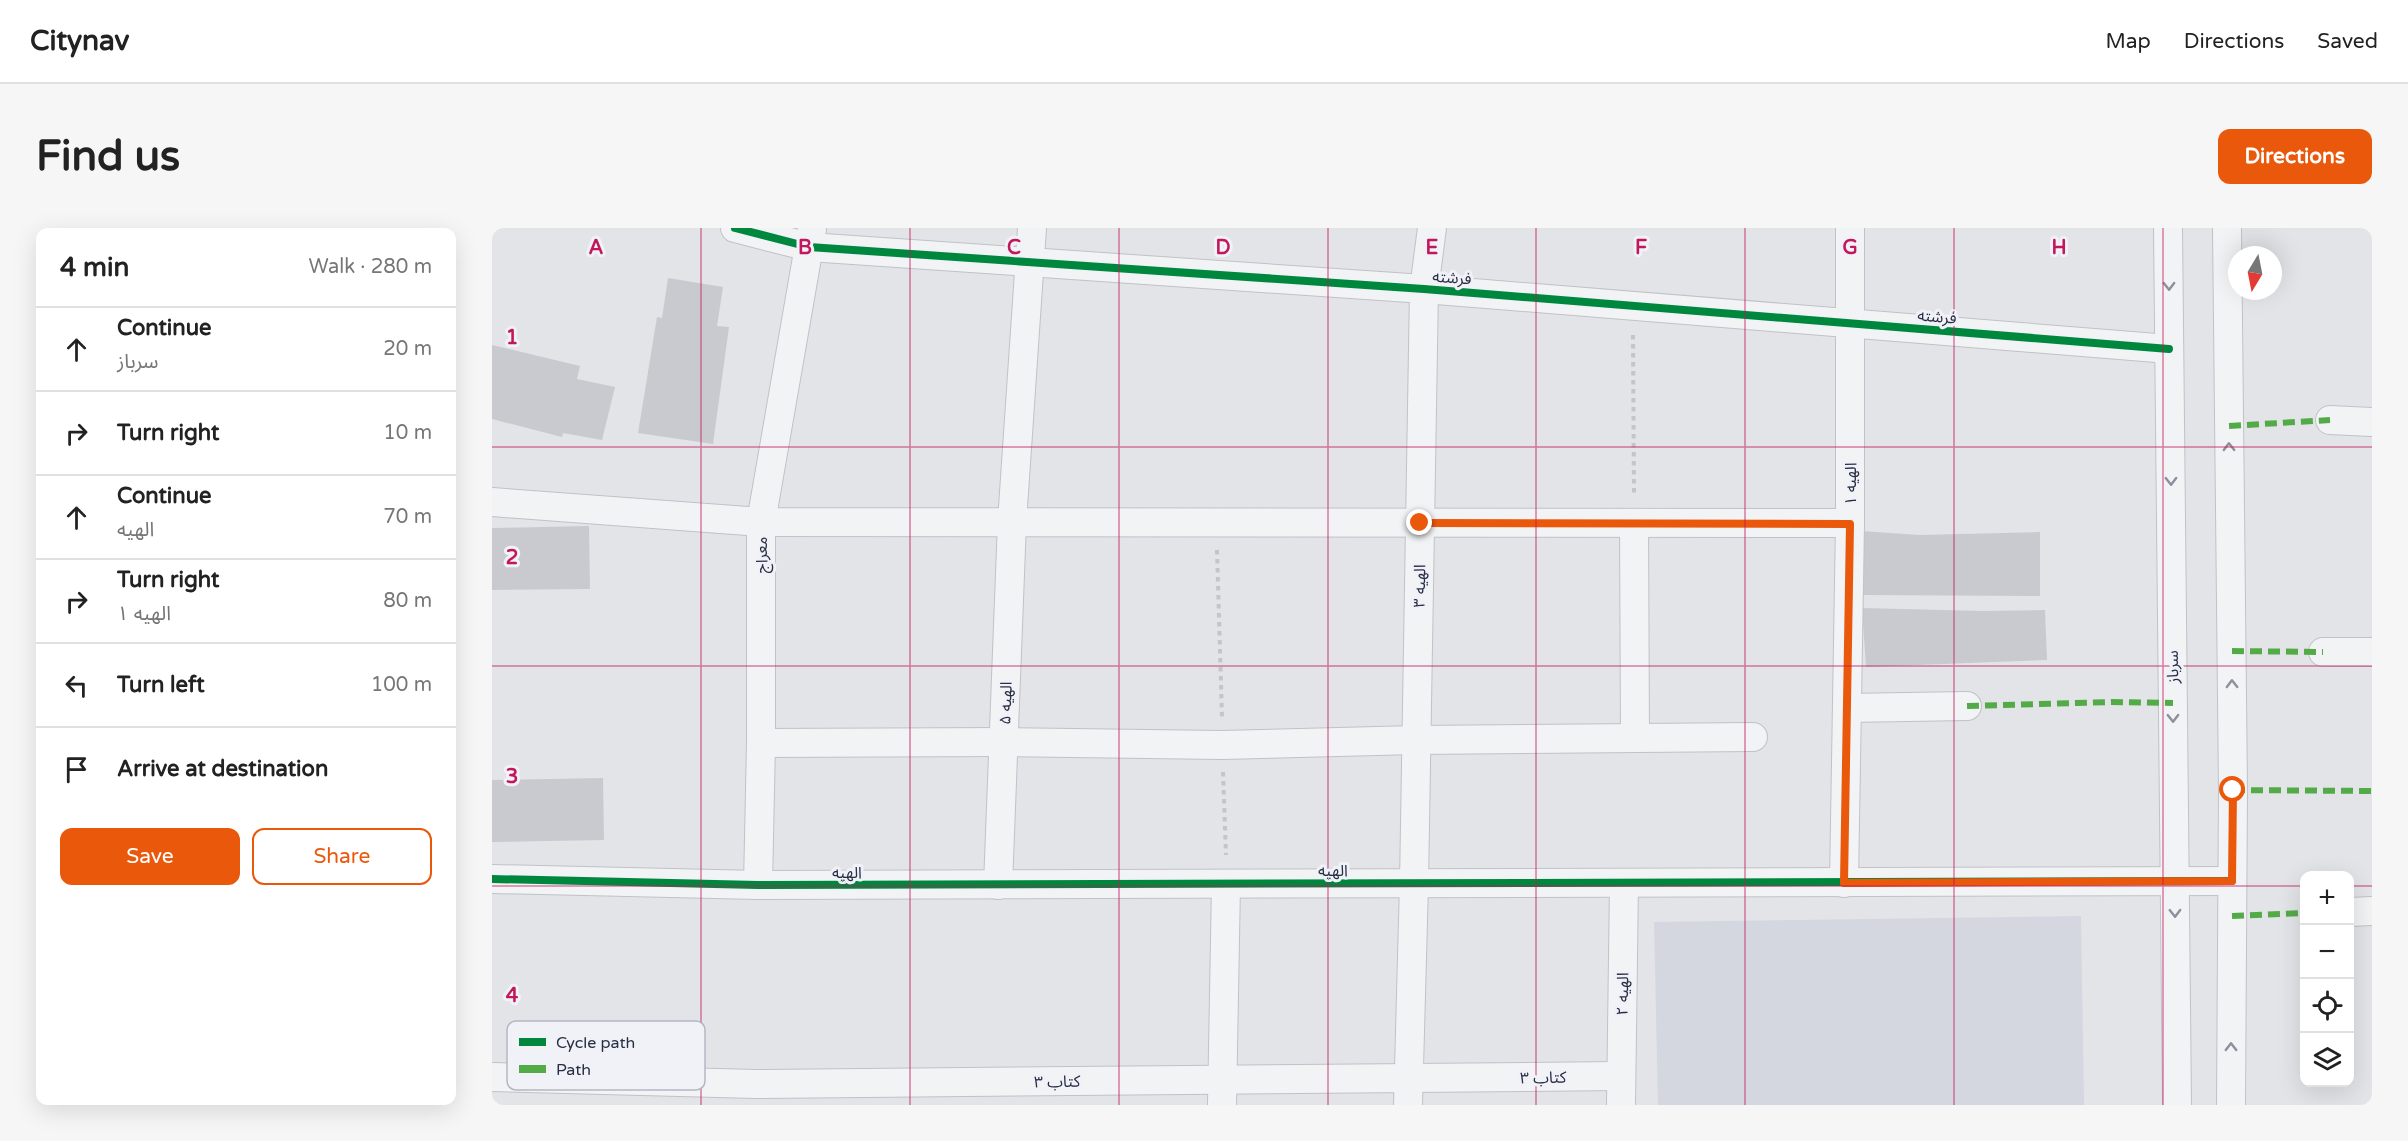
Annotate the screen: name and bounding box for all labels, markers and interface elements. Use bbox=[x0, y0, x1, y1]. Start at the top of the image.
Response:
text: Citynav bbox=[30, 24, 129, 58]
text: Map bbox=[2105, 29, 2151, 54]
text: Directions bbox=[2184, 29, 2284, 54]
text: Saved bbox=[2317, 29, 2378, 54]
button: Directions bbox=[2218, 129, 2372, 184]
text: Find us bbox=[36, 131, 180, 182]
text: A bbox=[589, 236, 604, 260]
text: B bbox=[798, 236, 812, 260]
text: C bbox=[1007, 236, 1021, 260]
text: D bbox=[1215, 236, 1231, 260]
text: E bbox=[1426, 236, 1439, 260]
text: F bbox=[1635, 236, 1647, 260]
text: G bbox=[1842, 236, 1858, 260]
text: H bbox=[2051, 236, 2067, 260]
north arrow bbox=[2228, 246, 2282, 300]
text: 4 min bbox=[60, 252, 129, 283]
text: Walk · 280 m bbox=[309, 255, 432, 279]
street label: فرشته bbox=[1432, 267, 1472, 289]
one-way arrow bbox=[2163, 282, 2175, 291]
street label: فرشته bbox=[1916, 305, 1957, 329]
text: Continue bbox=[117, 315, 212, 341]
text: 1 bbox=[506, 326, 518, 350]
icon: ahead bbox=[60, 333, 93, 366]
text: 20 m bbox=[383, 337, 432, 361]
text: سرباز bbox=[117, 350, 159, 374]
icon: right bbox=[60, 417, 93, 450]
text: Turn right bbox=[117, 420, 219, 446]
text: 10 m bbox=[383, 421, 432, 445]
one-way arrow bbox=[2223, 442, 2236, 451]
street label: الهیه ۱ bbox=[1841, 462, 1861, 506]
one-way arrow bbox=[2164, 477, 2177, 486]
text: Continue bbox=[117, 483, 212, 509]
icon: ahead bbox=[60, 501, 93, 534]
text: 70 m bbox=[383, 505, 432, 529]
route end bbox=[1406, 509, 1432, 535]
text: الهیه bbox=[117, 518, 154, 542]
street label: معراج bbox=[752, 537, 774, 573]
text: 2 bbox=[506, 546, 518, 570]
street label: الهیه ۳ bbox=[1410, 564, 1430, 608]
text: Turn right bbox=[117, 567, 219, 593]
icon: right bbox=[60, 585, 93, 618]
text: 80 m bbox=[383, 589, 432, 613]
text: الهیه ۱ bbox=[117, 602, 171, 626]
street label: سرباز bbox=[2163, 650, 2183, 685]
icon: left bbox=[60, 669, 93, 702]
text: Turn left bbox=[117, 672, 205, 698]
text: 100 m bbox=[371, 673, 432, 697]
one-way arrow bbox=[2226, 679, 2238, 688]
street label: الهیه ۵ bbox=[995, 681, 1017, 725]
one-way arrow bbox=[2167, 714, 2179, 723]
icon: arrive bbox=[60, 753, 93, 786]
text: Arrive at destination bbox=[117, 756, 328, 782]
text: 3 bbox=[506, 765, 518, 789]
route start bbox=[2219, 776, 2245, 802]
button: Save bbox=[60, 828, 240, 885]
button: Share bbox=[252, 828, 432, 885]
street label: الهیه bbox=[1318, 861, 1348, 881]
street label: الهیه bbox=[832, 863, 862, 883]
map controls bbox=[2300, 871, 2354, 1087]
button: + bbox=[2300, 871, 2354, 925]
one-way arrow bbox=[2169, 909, 2181, 918]
button: − bbox=[2300, 925, 2354, 979]
street label: الهیه ۲ bbox=[1613, 972, 1633, 1016]
button: locate bbox=[2300, 979, 2354, 1033]
text: 4 bbox=[506, 984, 519, 1008]
legend bbox=[507, 1021, 705, 1090]
text: Cycle path bbox=[556, 1033, 635, 1053]
button: layers bbox=[2300, 1033, 2354, 1087]
one-way arrow bbox=[2225, 1042, 2238, 1051]
text: Path bbox=[556, 1060, 591, 1080]
street label: کتاب ۳ bbox=[1520, 1068, 1567, 1088]
street label: کتاب ۳ bbox=[1034, 1072, 1081, 1092]

